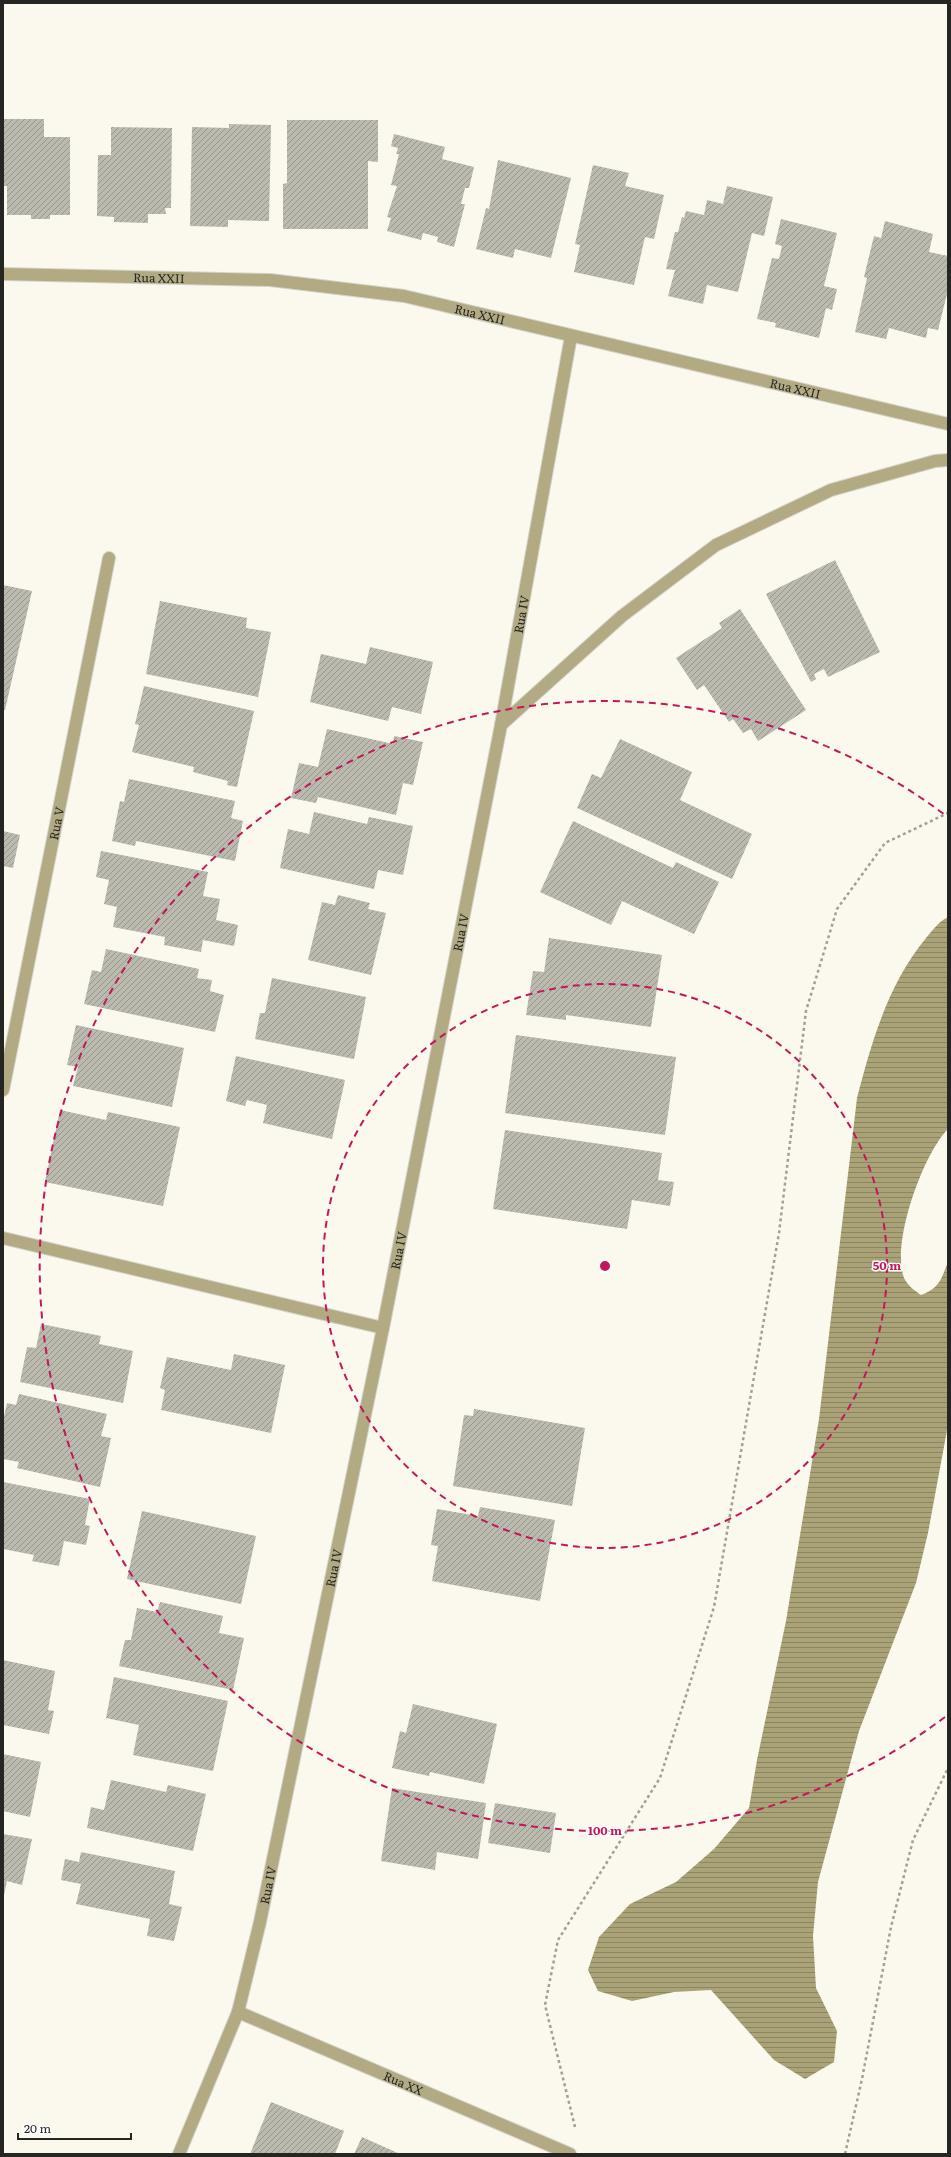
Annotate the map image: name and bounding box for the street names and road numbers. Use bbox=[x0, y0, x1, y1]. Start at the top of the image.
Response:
street label: Rua XXII bbox=[133, 268, 185, 287]
street label: Rua XXII bbox=[453, 299, 507, 329]
street label: Rua XXII bbox=[768, 373, 822, 403]
street label: Rua IV bbox=[509, 594, 533, 635]
street label: Rua V bbox=[44, 805, 68, 841]
street label: Rua IV bbox=[448, 912, 473, 953]
street label: Rua IV bbox=[386, 1230, 411, 1271]
street label: Rua IV bbox=[321, 1547, 346, 1589]
street label: Rua IV bbox=[255, 1864, 280, 1906]
street label: Rua XX bbox=[381, 2066, 427, 2099]

